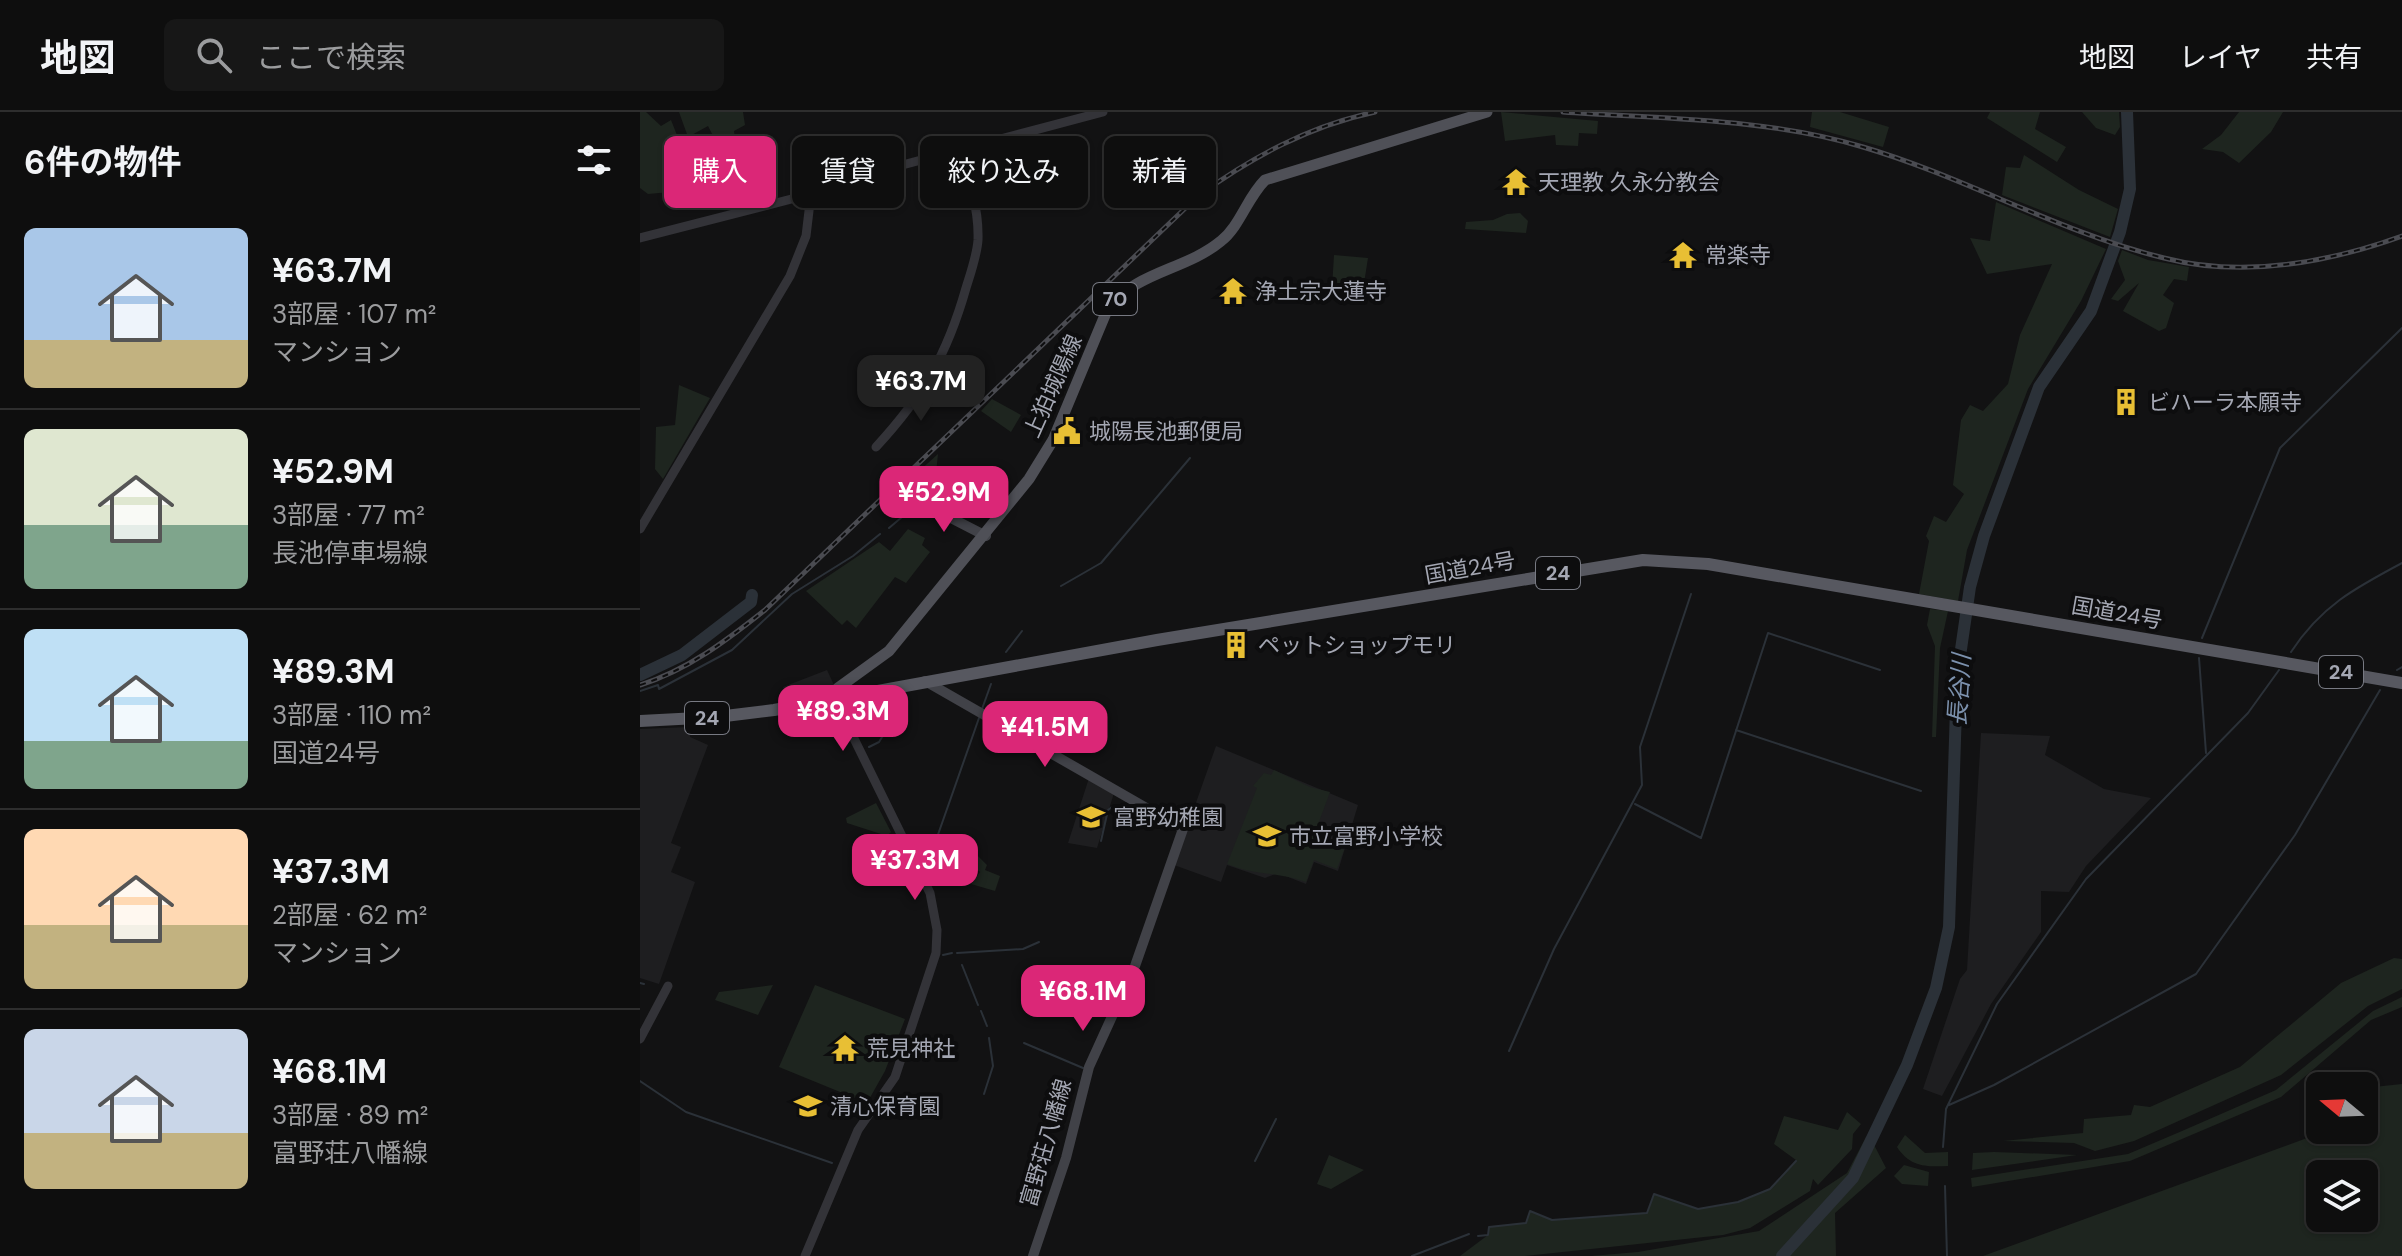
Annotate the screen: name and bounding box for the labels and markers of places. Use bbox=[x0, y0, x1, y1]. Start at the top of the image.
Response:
temple icon: 天理教 久永分教会 bbox=[1501, 167, 1531, 197]
place label: 天理教 久永分教会 bbox=[1538, 168, 1720, 197]
temple icon: 常楽寺 bbox=[1668, 240, 1698, 270]
place label: 常楽寺 bbox=[1705, 241, 1771, 270]
temple icon: 浄土宗大蓮寺 bbox=[1218, 276, 1248, 306]
place label: 浄土宗大蓮寺 bbox=[1255, 277, 1387, 306]
pin: ¥63.7M bbox=[856, 355, 986, 423]
building icon: ビハーラ本願寺 bbox=[2111, 387, 2141, 417]
place label: ビハーラ本願寺 bbox=[2148, 388, 2302, 417]
public building icon: 城陽長池郵便局 bbox=[1052, 416, 1082, 446]
place label: 城陽長池郵便局 bbox=[1089, 417, 1243, 446]
pin: ¥52.9M bbox=[879, 466, 1009, 534]
building icon: ペットショップモリ bbox=[1221, 630, 1251, 660]
place label: ペットショップモリ bbox=[1258, 631, 1456, 660]
pin: ¥89.3M bbox=[778, 685, 908, 753]
pin: ¥41.5M bbox=[980, 701, 1110, 769]
school or university icon: 富野幼稚園 bbox=[1076, 802, 1106, 832]
place label: 富野幼稚園 bbox=[1113, 803, 1223, 832]
school or university icon: 市立富野小学校 bbox=[1252, 821, 1282, 851]
place label: 市立富野小学校 bbox=[1289, 822, 1443, 851]
pin: ¥37.3M bbox=[850, 834, 980, 902]
pin: ¥68.1M bbox=[1018, 965, 1148, 1033]
temple icon: 荒見神社 bbox=[830, 1033, 860, 1063]
place label: 荒見神社 bbox=[867, 1034, 955, 1063]
school or university icon: 清心保育園 bbox=[793, 1091, 823, 1121]
place label: 清心保育園 bbox=[830, 1092, 940, 1121]

